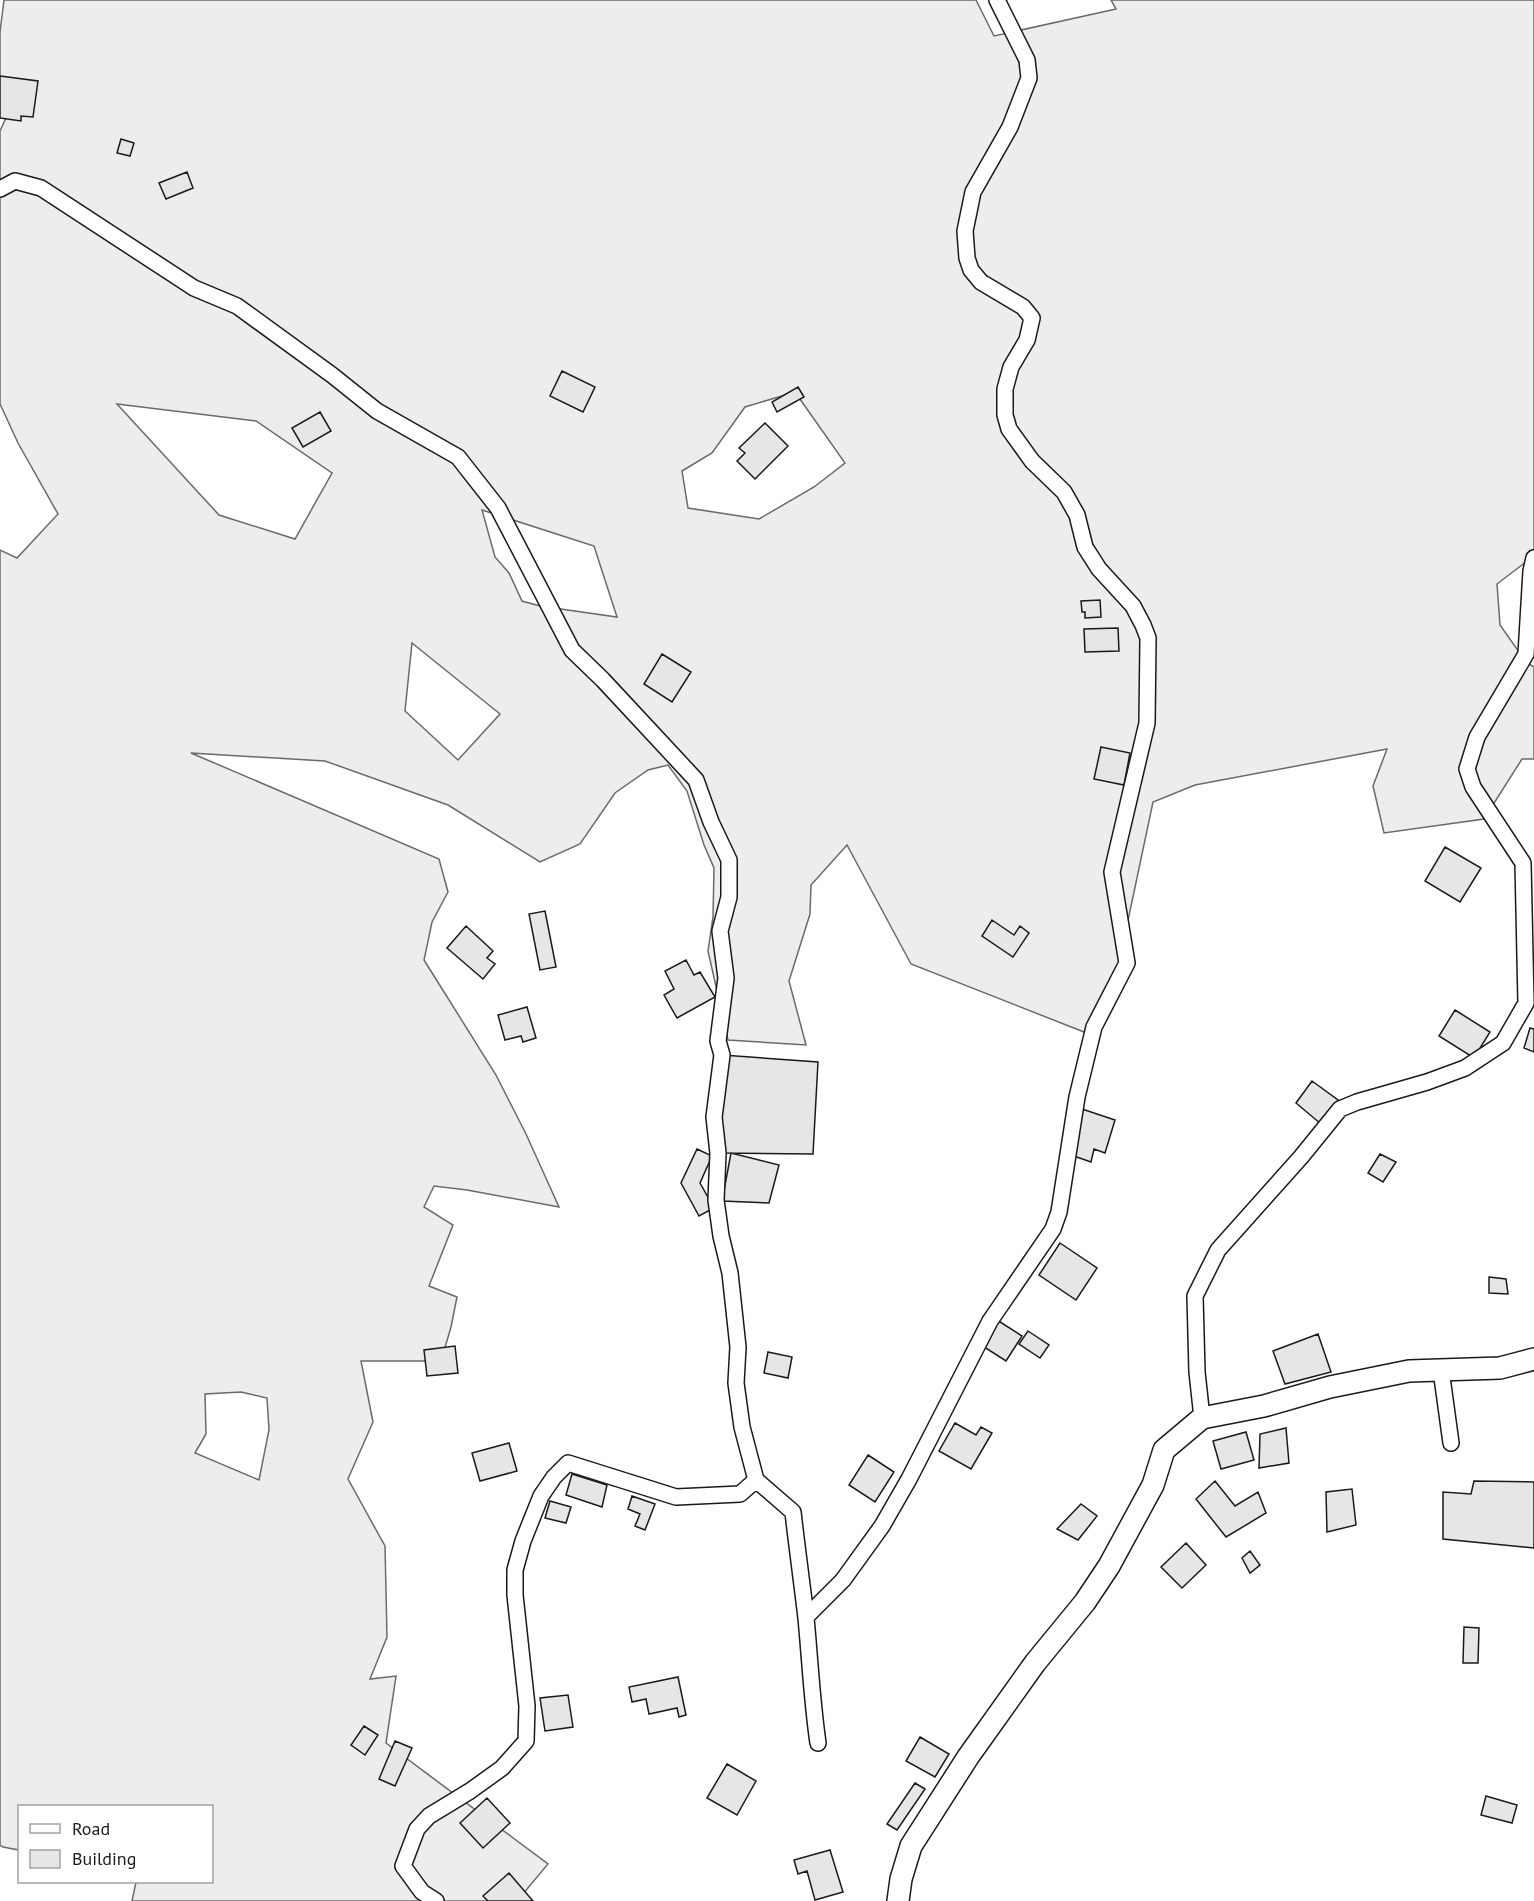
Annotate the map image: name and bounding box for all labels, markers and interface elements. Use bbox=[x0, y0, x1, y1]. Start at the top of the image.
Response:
legend bbox=[18, 1805, 213, 1883]
text: Road bbox=[72, 1817, 110, 1840]
text: Building bbox=[72, 1847, 136, 1870]

